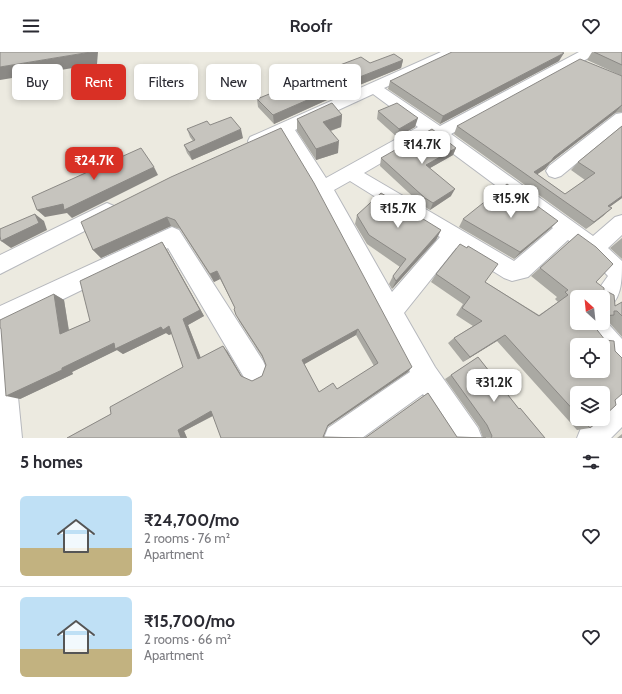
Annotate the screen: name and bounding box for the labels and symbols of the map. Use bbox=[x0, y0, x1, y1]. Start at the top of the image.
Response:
pin: ₹14.7K bbox=[389, 131, 455, 165]
pin: ₹24.7K bbox=[61, 147, 127, 181]
pin: ₹15.9K bbox=[478, 185, 544, 219]
pin: ₹15.7K bbox=[365, 195, 431, 229]
north arrow bbox=[570, 290, 610, 330]
pin: ₹31.2K bbox=[461, 369, 527, 403]

